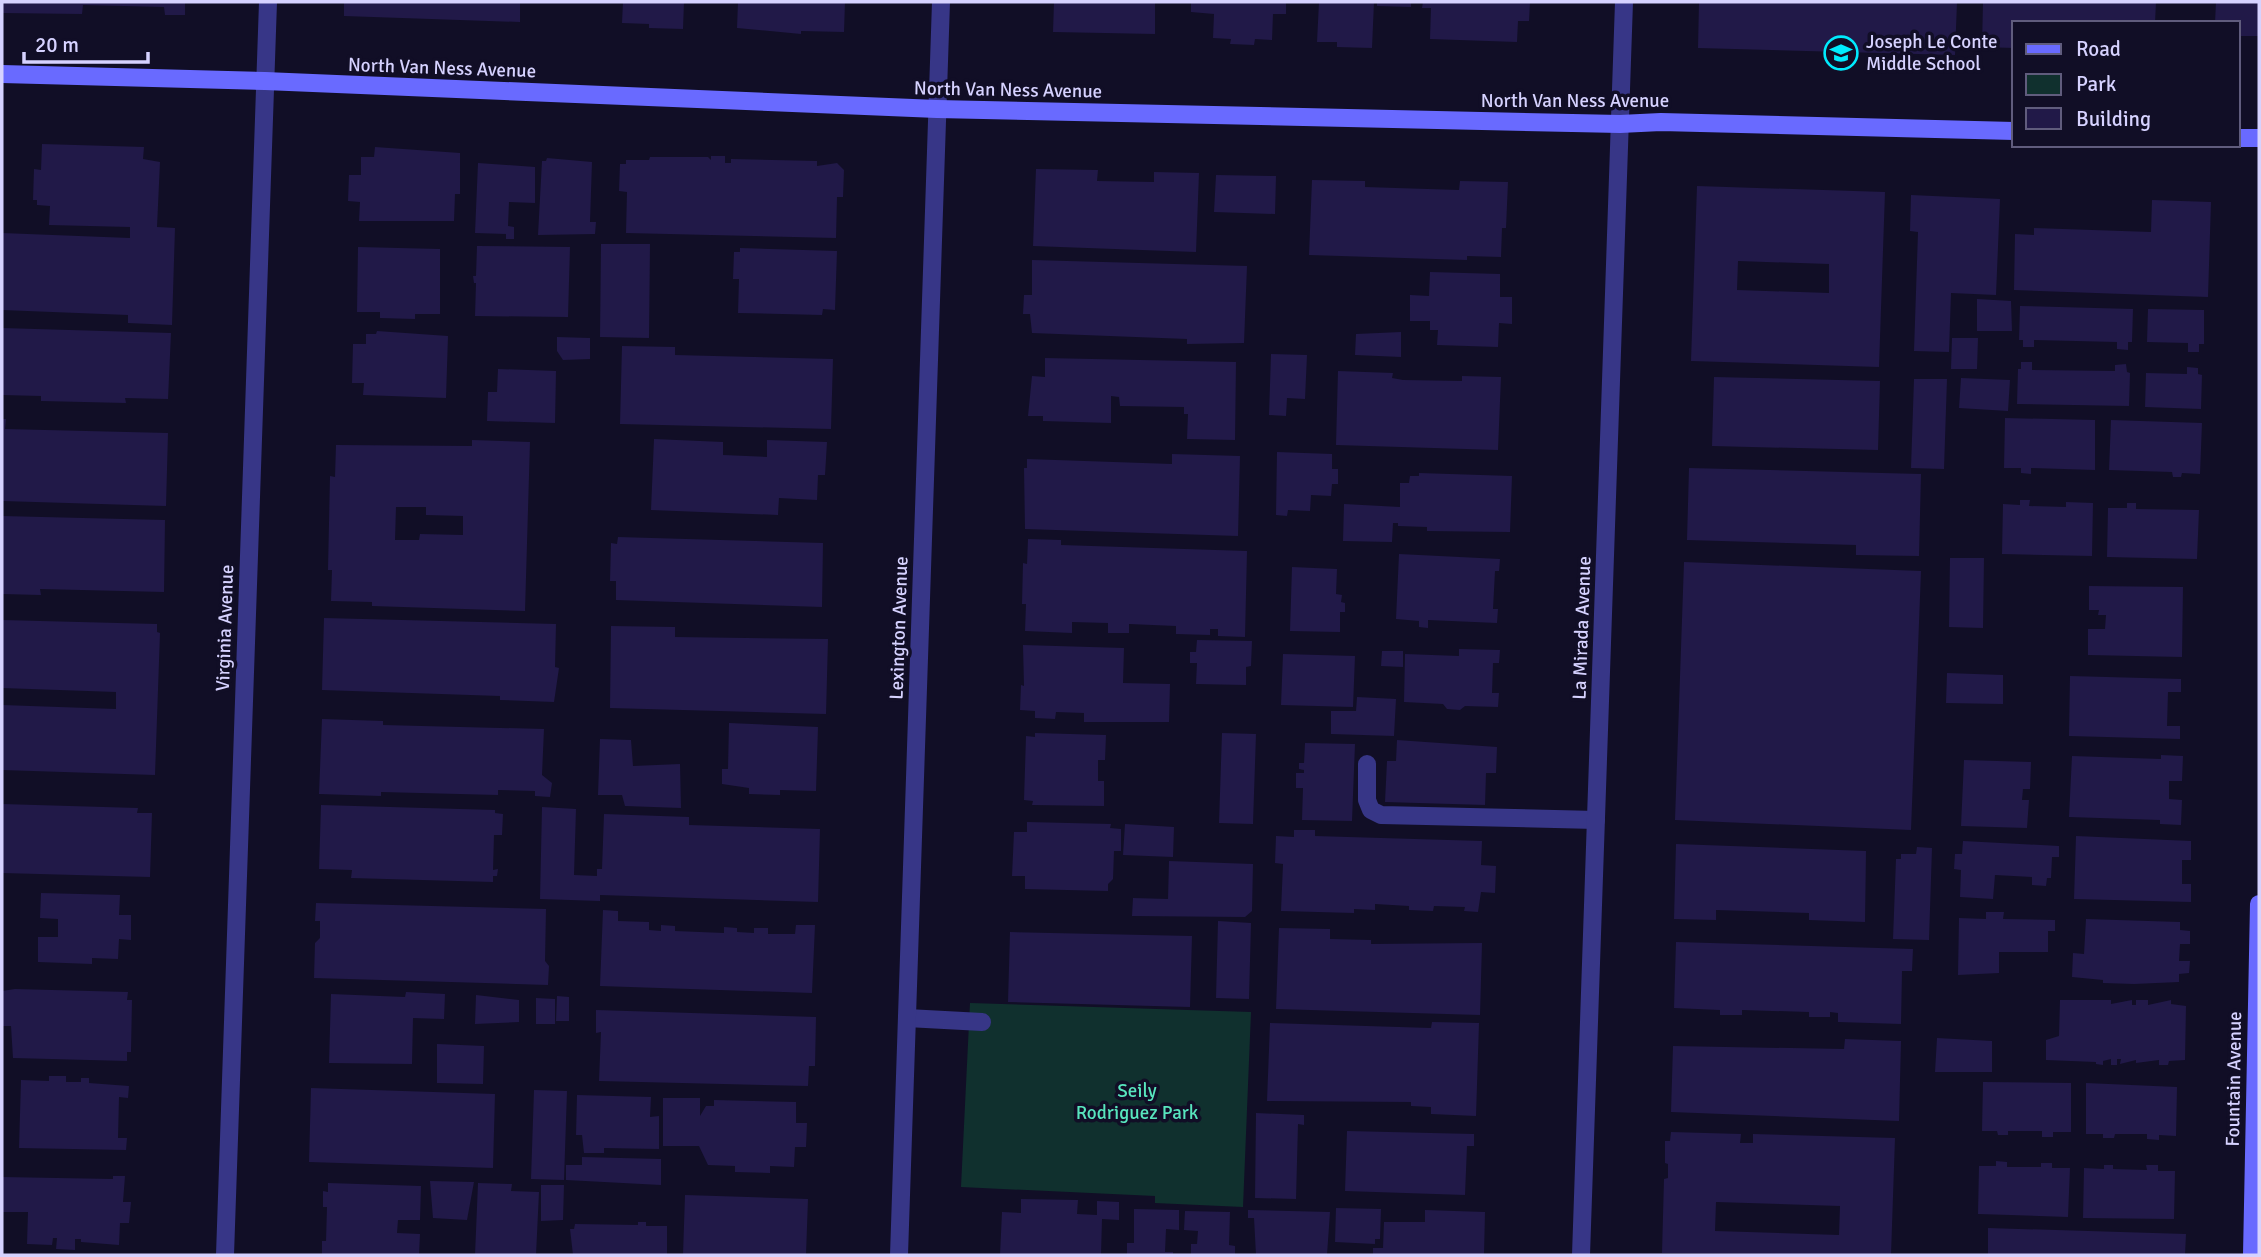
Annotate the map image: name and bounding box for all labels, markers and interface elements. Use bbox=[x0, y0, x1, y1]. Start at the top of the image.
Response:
scale bar bbox=[24, 21, 149, 65]
legend bbox=[2012, 21, 2240, 147]
place label: Joseph Le Conte Middle School bbox=[1866, 30, 1998, 76]
text: 20 m bbox=[35, 32, 79, 58]
school or university icon: Joseph Le Conte Middle School bbox=[1822, 34, 1860, 72]
text: Road bbox=[2076, 36, 2121, 62]
street label: North Van Ness Avenue bbox=[347, 53, 537, 83]
text: Park bbox=[2076, 71, 2117, 97]
street label: North Van Ness Avenue bbox=[914, 76, 1102, 104]
street label: North Van Ness Avenue bbox=[1481, 89, 1669, 113]
text: Building bbox=[2076, 106, 2151, 132]
street label: Lexington Avenue bbox=[885, 556, 913, 700]
street label: La Mirada Avenue bbox=[1567, 556, 1597, 700]
street label: Virginia Avenue bbox=[211, 564, 239, 692]
street label: Fountain Avenue bbox=[2221, 1011, 2247, 1147]
park label: Seily Rodriguez Park bbox=[1076, 1079, 1199, 1125]

